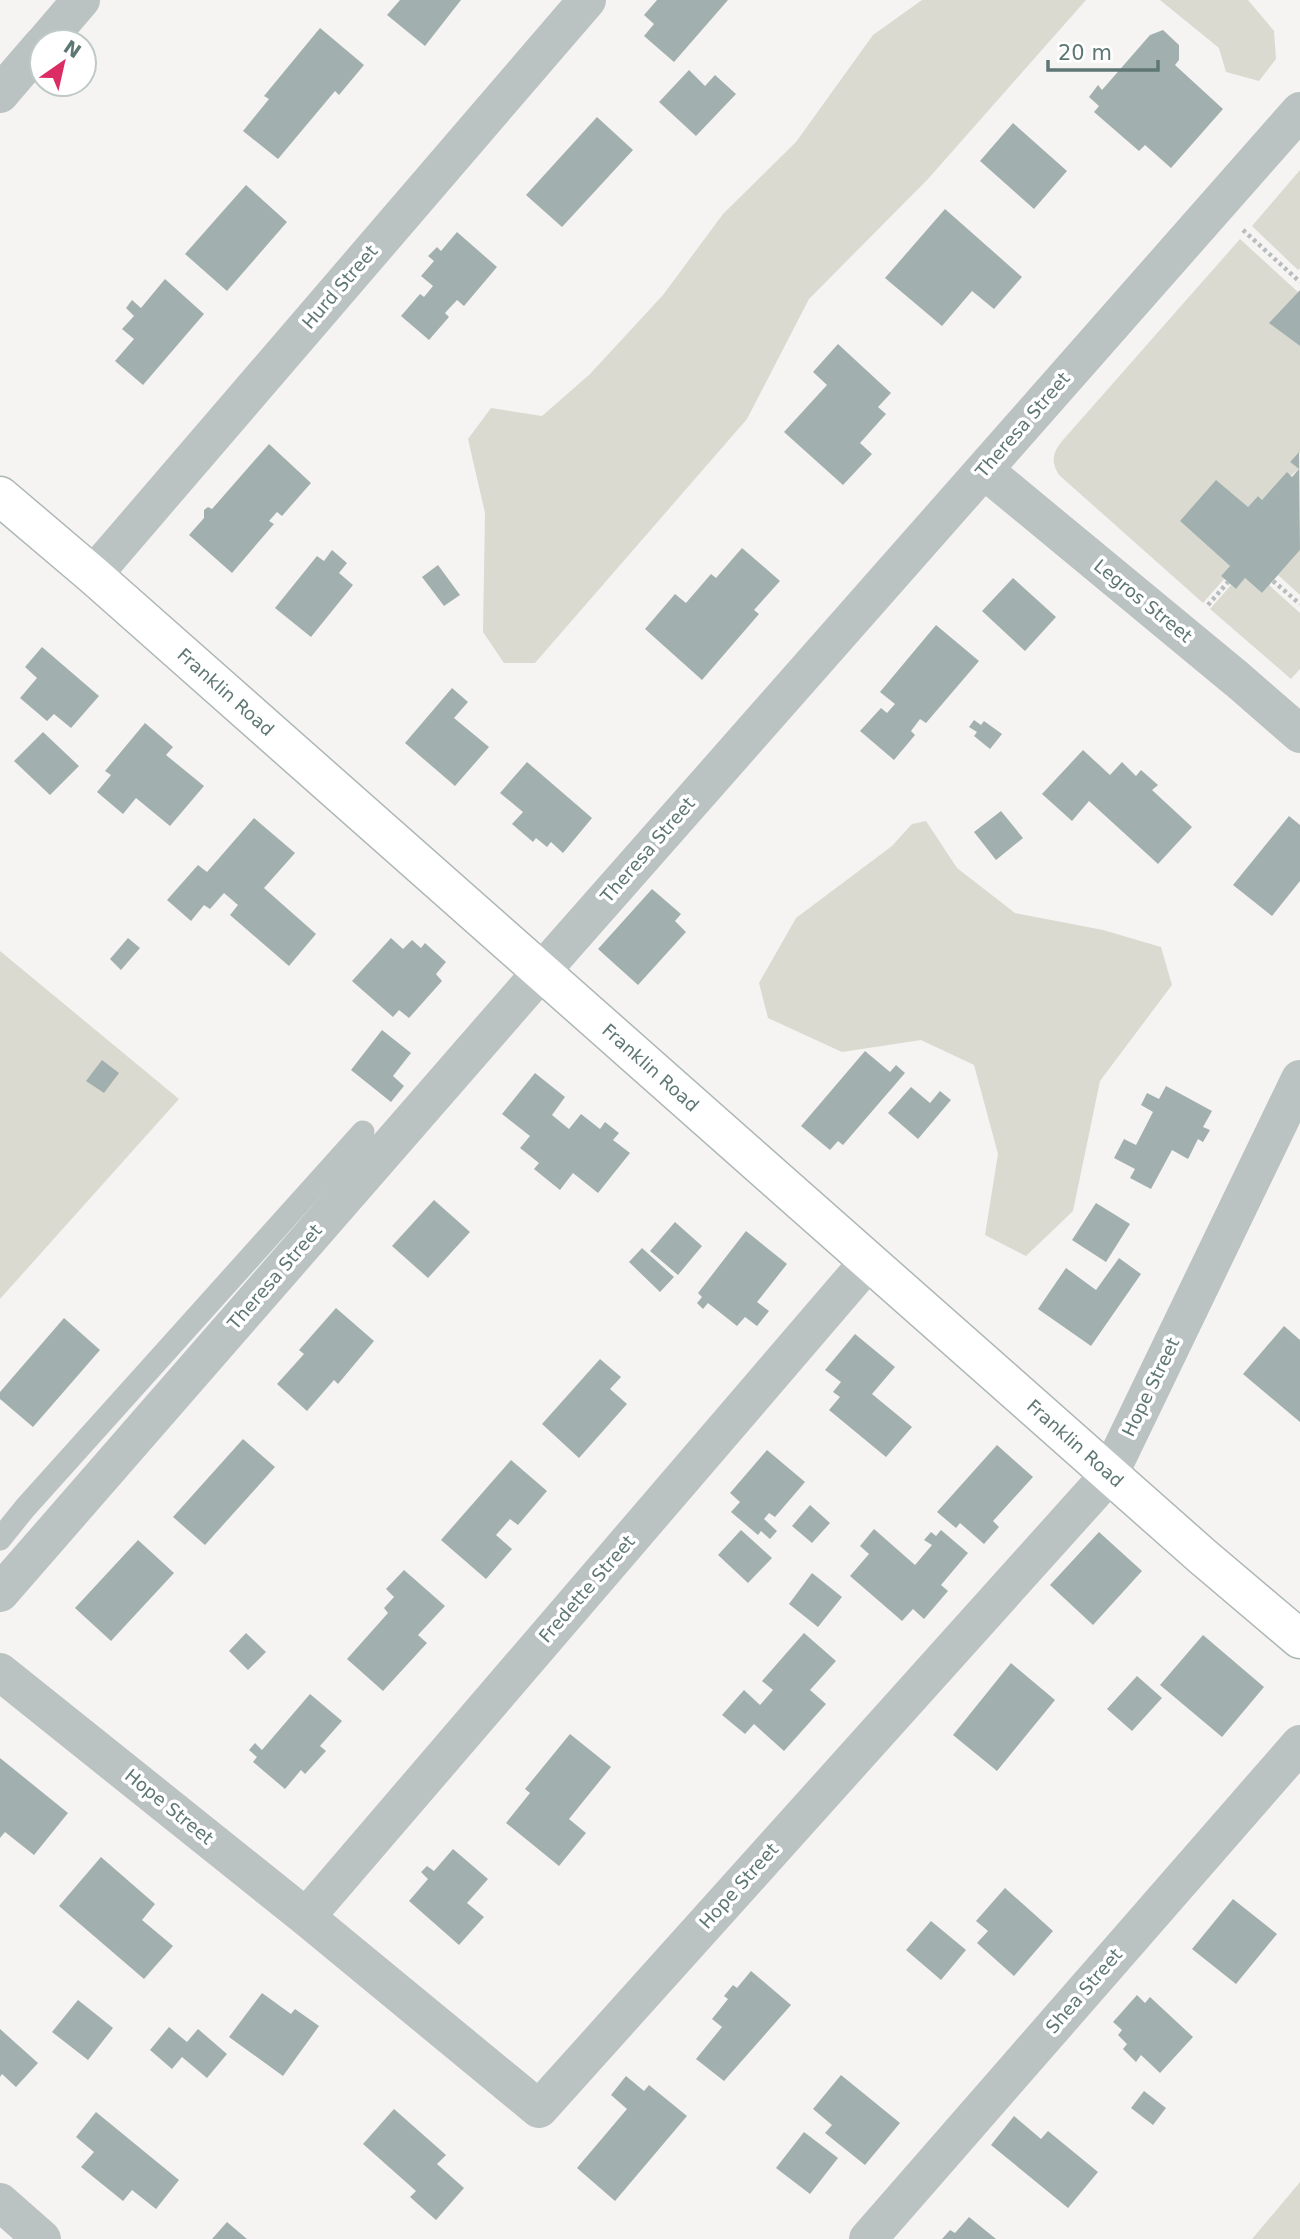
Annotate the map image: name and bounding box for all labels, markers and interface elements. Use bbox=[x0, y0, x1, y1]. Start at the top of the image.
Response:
north arrow bbox=[28, 28, 98, 98]
scale bar bbox=[1048, 28, 1158, 72]
text: N bbox=[60, 35, 85, 62]
text: 20 m bbox=[1058, 41, 1112, 65]
street label: Hurd Street bbox=[298, 241, 382, 333]
street label: Theresa Street bbox=[971, 368, 1074, 482]
street label: Legros Street bbox=[1090, 555, 1197, 647]
street label: Franklin Road bbox=[173, 644, 278, 740]
street label: Theresa Street bbox=[596, 793, 699, 907]
street label: Franklin Road bbox=[598, 1019, 703, 1116]
street label: Theresa Street bbox=[223, 1220, 326, 1334]
street label: Hope Street bbox=[1118, 1334, 1184, 1440]
street label: Franklin Road bbox=[1023, 1395, 1128, 1491]
street label: Fredette Street bbox=[534, 1531, 639, 1647]
street label: Hope Street bbox=[121, 1765, 218, 1849]
street label: Hope Street bbox=[695, 1839, 782, 1933]
street label: Shea Street bbox=[1041, 1944, 1126, 2037]

